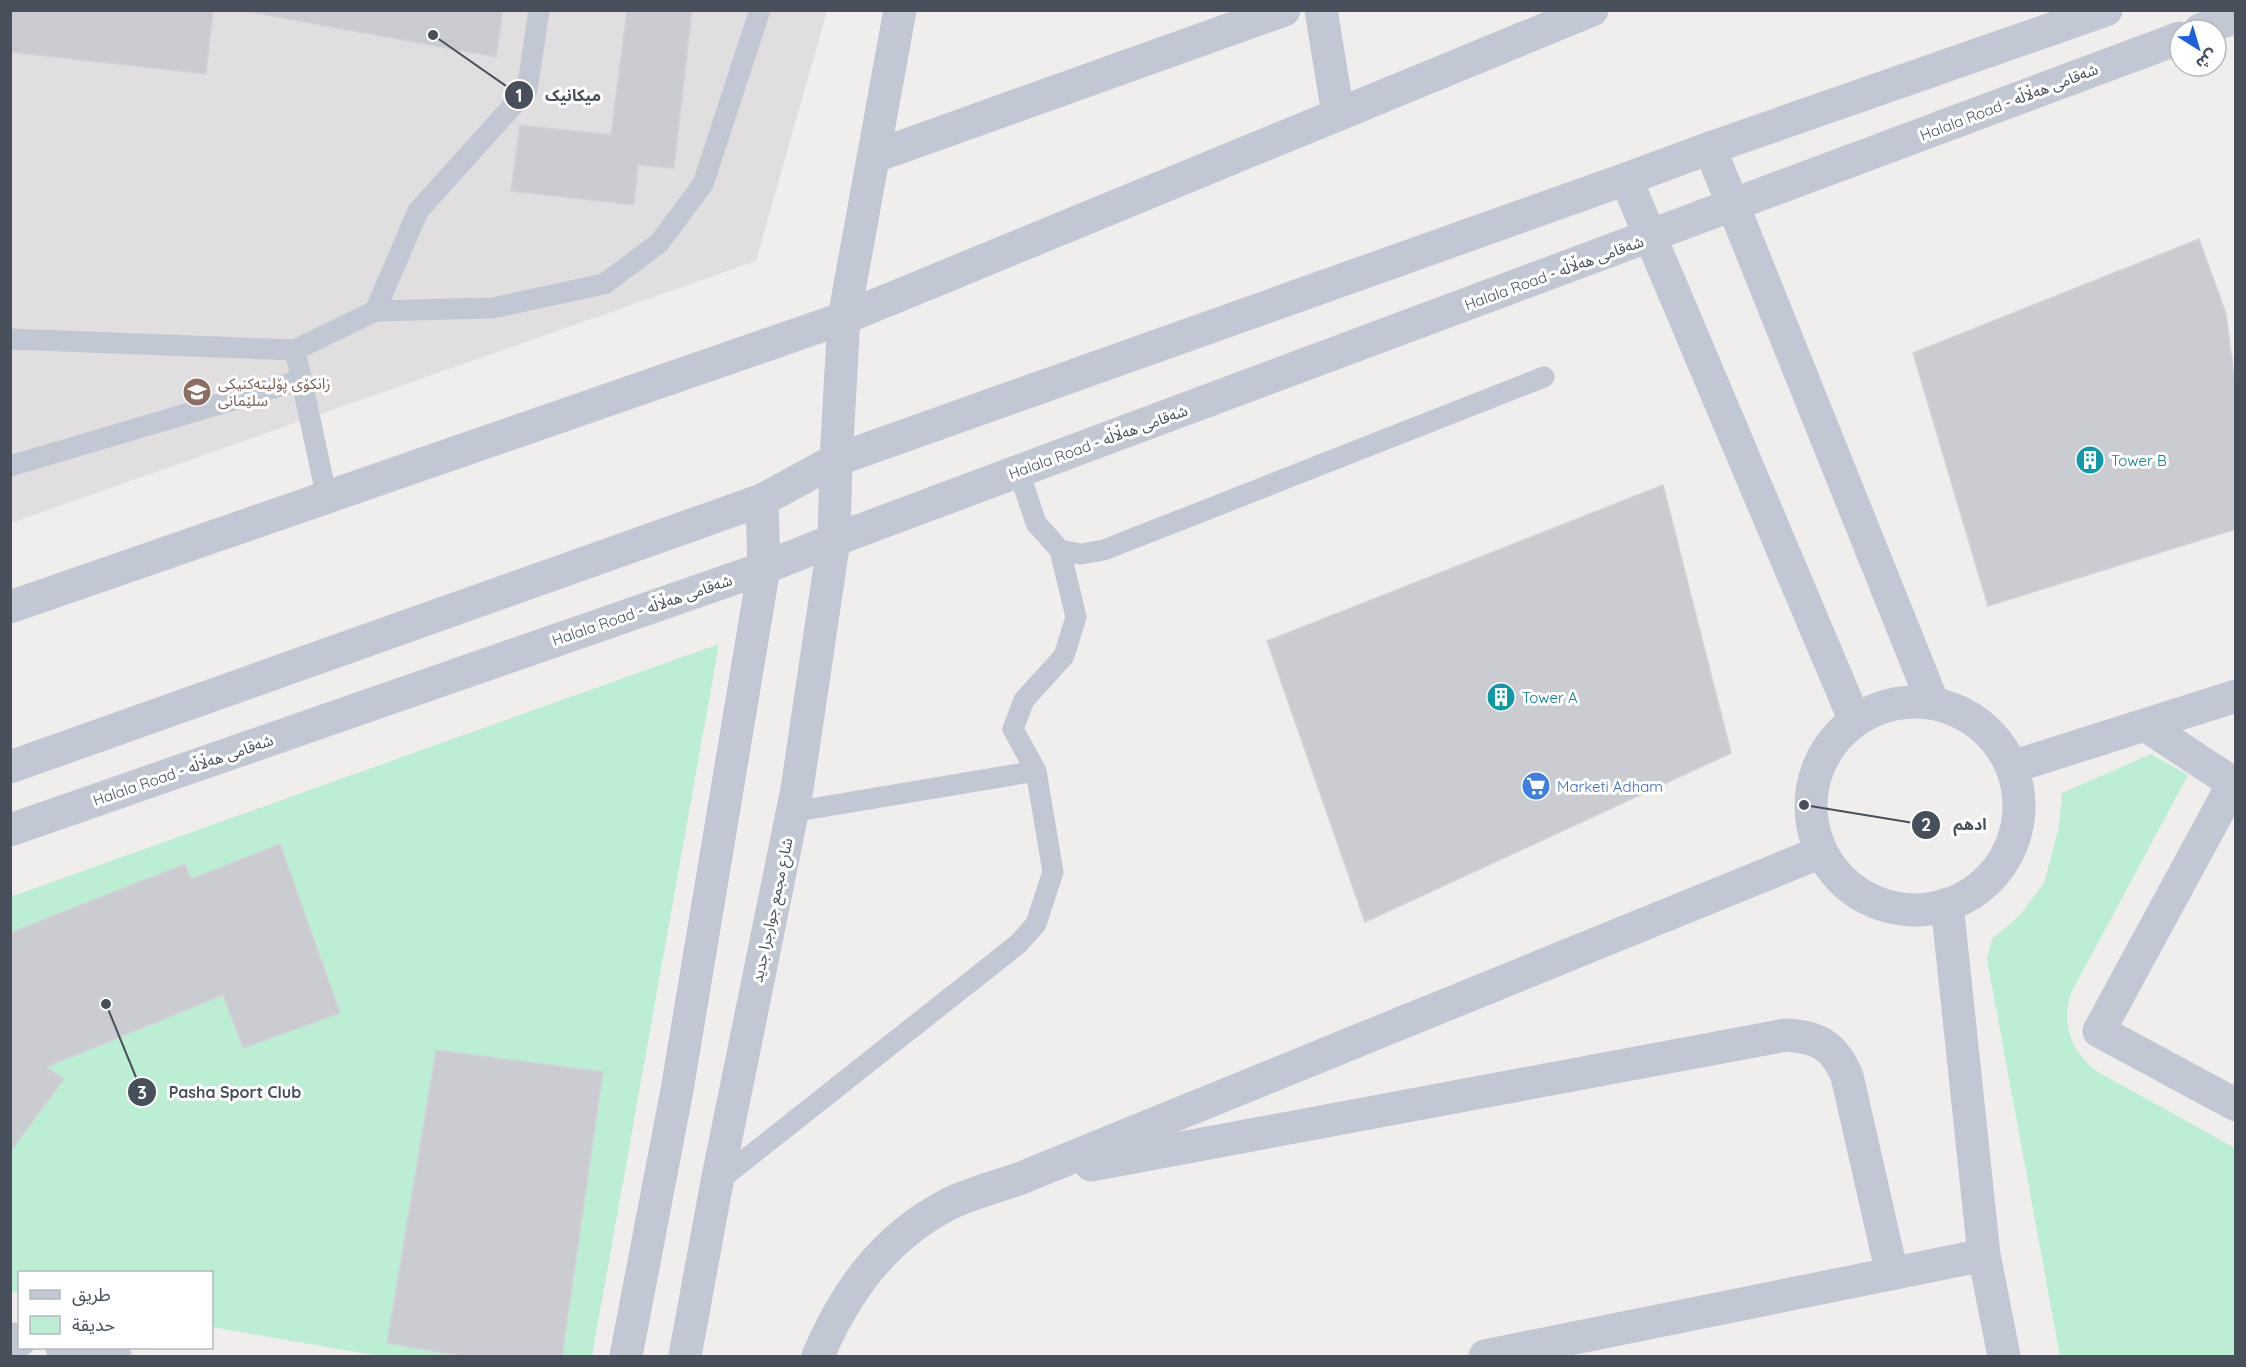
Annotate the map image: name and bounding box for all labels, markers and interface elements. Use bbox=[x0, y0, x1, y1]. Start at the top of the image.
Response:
north arrow bbox=[2168, 18, 2228, 78]
text: ش bbox=[2192, 45, 2222, 75]
street label: Halala Road - شەقامی هەڵاڵە bbox=[1917, 58, 2101, 145]
callout: میکانیک bbox=[504, 78, 613, 112]
text: 1 bbox=[515, 84, 523, 107]
text: میکانیک bbox=[545, 85, 601, 105]
street label: Halala Road - شەقامی هەڵاڵە bbox=[1461, 230, 1646, 314]
place label: زانکۆی پۆلیتەکنیکی سلێمانی bbox=[218, 374, 330, 410]
school or university icon: زانکۆی پۆلیتەکنیکی سلێمانی bbox=[181, 376, 213, 408]
street label: Halala Road - شەقامی هەڵاڵە bbox=[1005, 399, 1190, 483]
building icon: Tower B bbox=[2074, 444, 2106, 476]
place label: Tower B bbox=[2111, 451, 2167, 470]
street label: Halala Road - شەقامی هەڵاڵە bbox=[549, 569, 735, 650]
building icon: Tower A bbox=[1485, 681, 1517, 713]
place label: Tower A bbox=[1522, 688, 1578, 707]
street label: Halala Road - شەقامی هەڵاڵە bbox=[90, 729, 276, 810]
supermarket icon: Marketi Adham bbox=[1520, 770, 1552, 802]
place label: Marketi Adham bbox=[1557, 777, 1663, 796]
callout: ادهم bbox=[1911, 808, 1999, 842]
text: 2 bbox=[1921, 813, 1931, 836]
text: ادهم bbox=[1953, 814, 1987, 837]
street label: شارع مجمع جوارجرا جديد bbox=[747, 836, 800, 985]
callout: Pasha Sport Club bbox=[127, 1075, 314, 1109]
text: 3 bbox=[137, 1081, 147, 1104]
text: Pasha Sport Club bbox=[169, 1082, 301, 1102]
legend bbox=[18, 1271, 213, 1349]
text: طريق bbox=[72, 1283, 111, 1306]
text: حديقة bbox=[72, 1313, 115, 1336]

